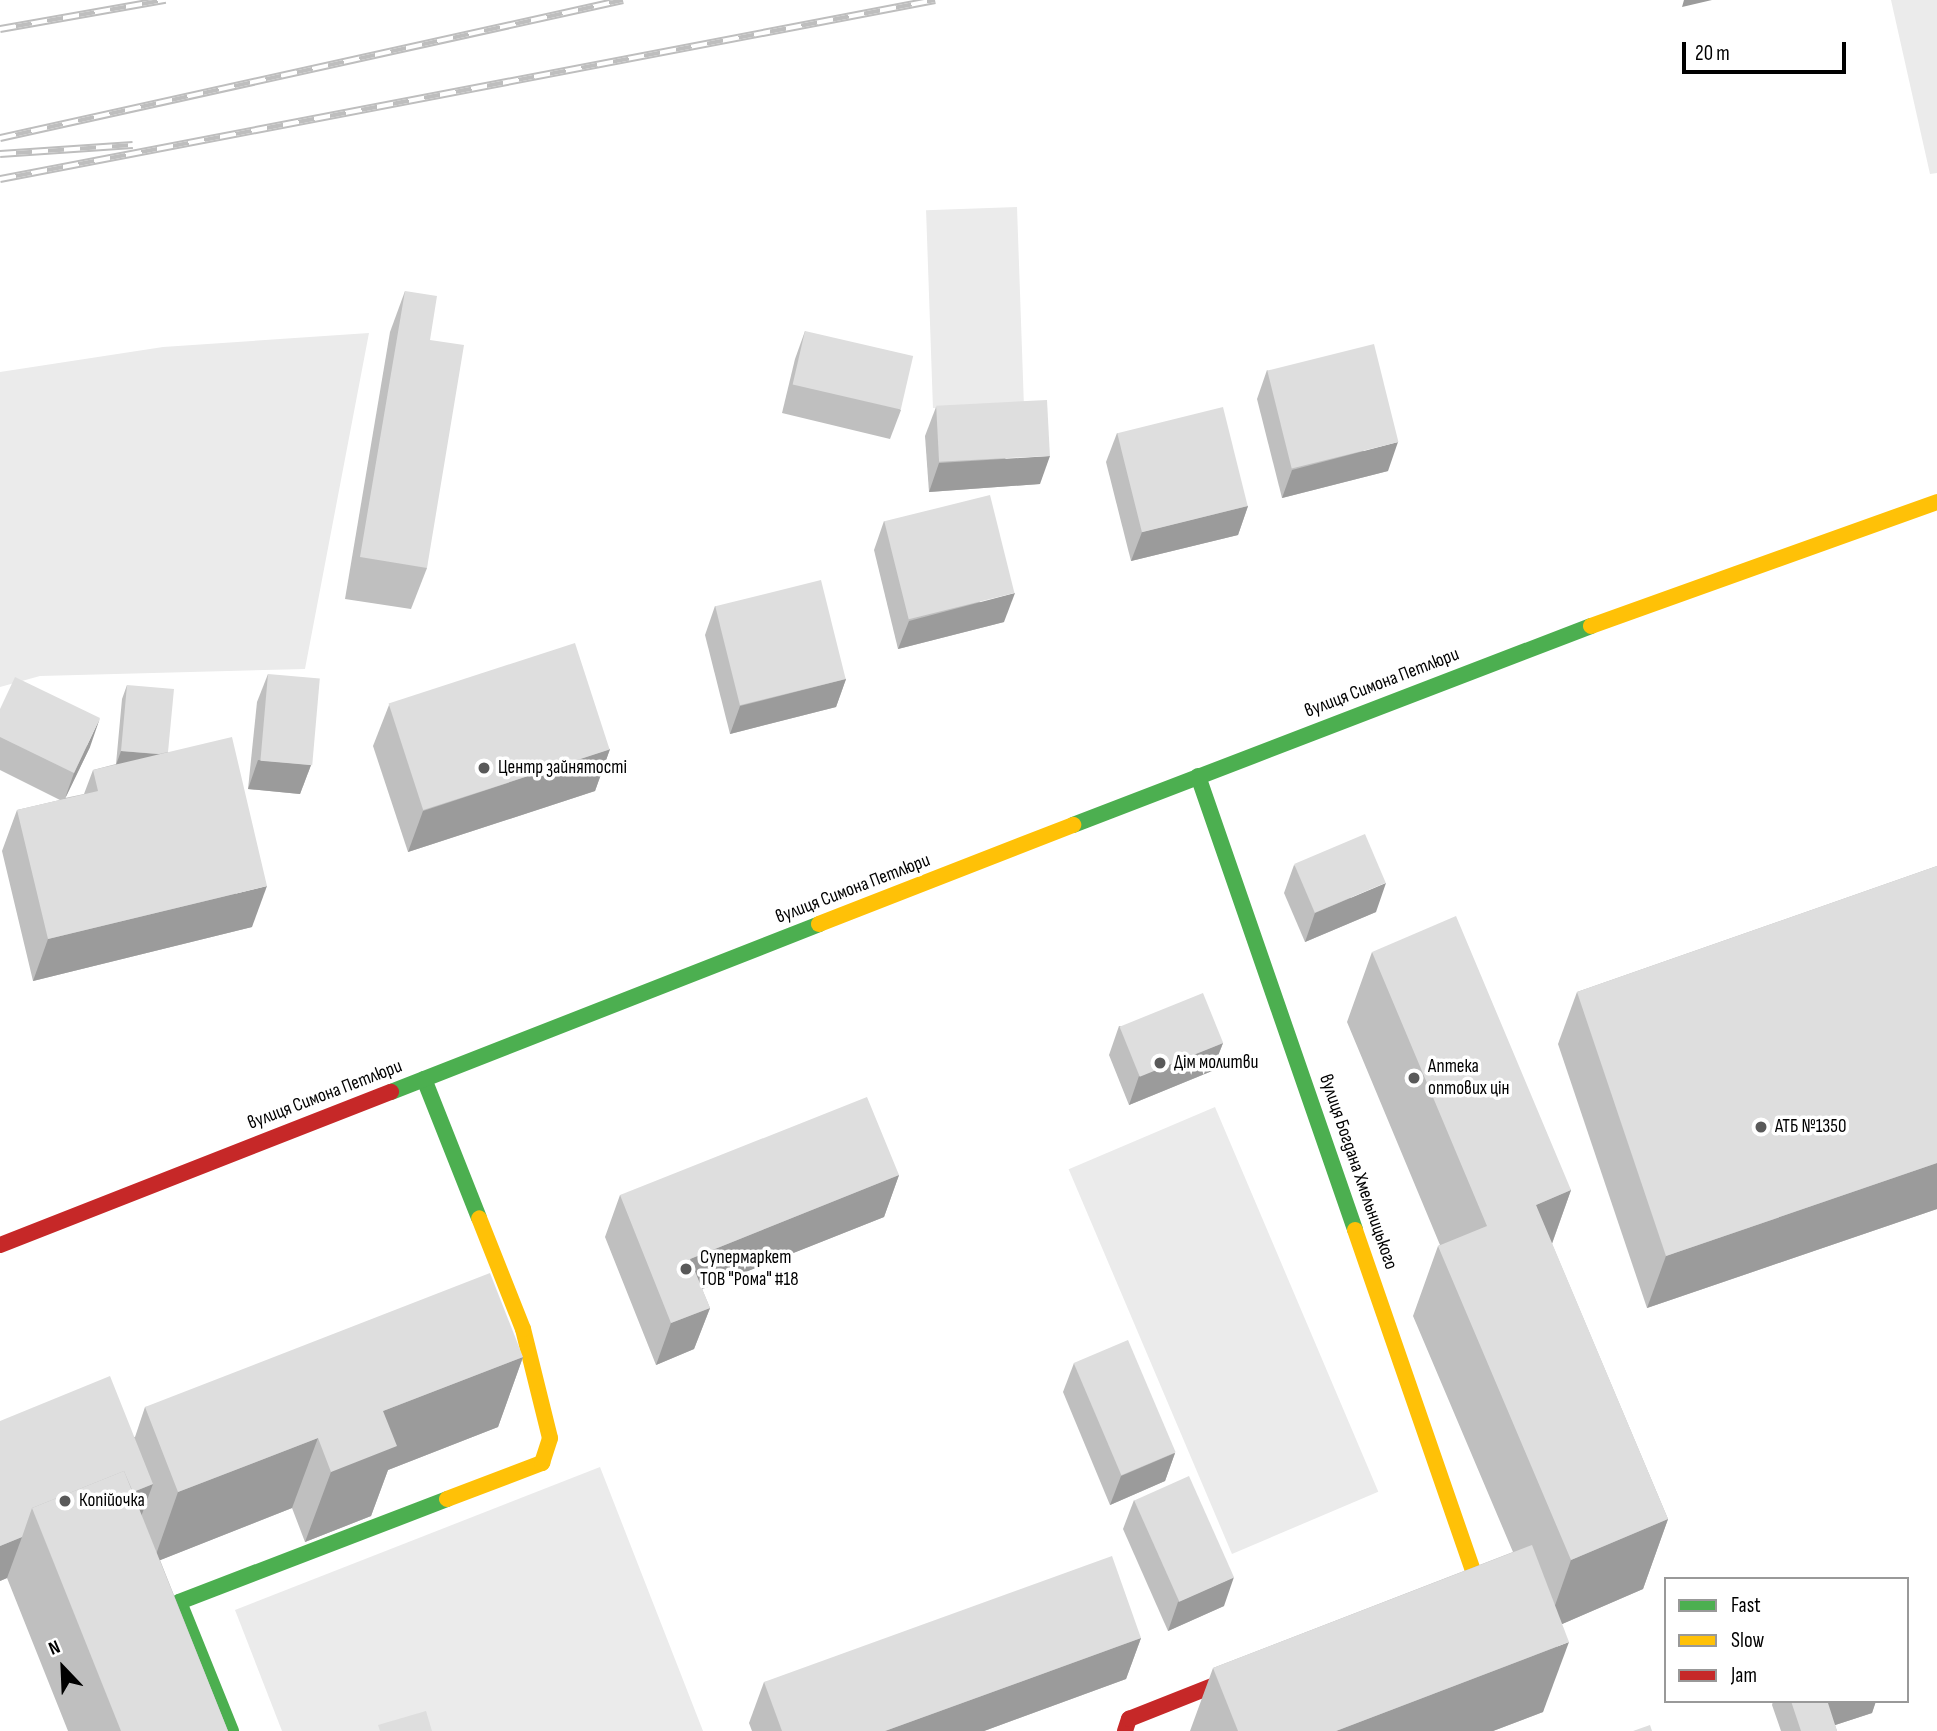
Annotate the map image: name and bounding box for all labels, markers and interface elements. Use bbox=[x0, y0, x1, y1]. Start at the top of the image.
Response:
scale bar bbox=[1685, 28, 1850, 72]
text: 20 m bbox=[1695, 41, 1730, 66]
street label: вулиця Симона Петлюри bbox=[1302, 643, 1462, 723]
place label: Центр зайнятості bbox=[498, 757, 627, 779]
marker: Центр зайнятості bbox=[476, 760, 492, 776]
street label: вулиця Симона Петлюри bbox=[773, 849, 933, 929]
place label: Дім молитви bbox=[1174, 1052, 1259, 1074]
street label: вулиця Симона Петлюри bbox=[245, 1055, 405, 1135]
marker: Дім молитви bbox=[1152, 1055, 1168, 1071]
place label: Аптека оптових цін bbox=[1428, 1056, 1510, 1100]
marker: Аптека оптових цін bbox=[1406, 1070, 1422, 1086]
street label: вулиця Богдана Хмельницького bbox=[1314, 1071, 1402, 1273]
place label: АТБ №1350 bbox=[1775, 1116, 1846, 1138]
marker: АТБ №1350 bbox=[1753, 1119, 1769, 1135]
place label: Супермаркет ТОВ "Рома" #18 bbox=[700, 1247, 798, 1291]
marker: Супермаркет ТОВ "Рома" #18 bbox=[678, 1261, 694, 1277]
place label: Копійочка bbox=[79, 1490, 145, 1512]
marker: Копійочка bbox=[57, 1493, 73, 1509]
legend bbox=[1664, 1577, 1909, 1703]
text: Fast bbox=[1731, 1593, 1761, 1618]
text: Slow bbox=[1731, 1628, 1764, 1653]
north arrow bbox=[28, 1633, 98, 1703]
text: N bbox=[45, 1636, 64, 1661]
text: Jam bbox=[1731, 1663, 1757, 1688]

